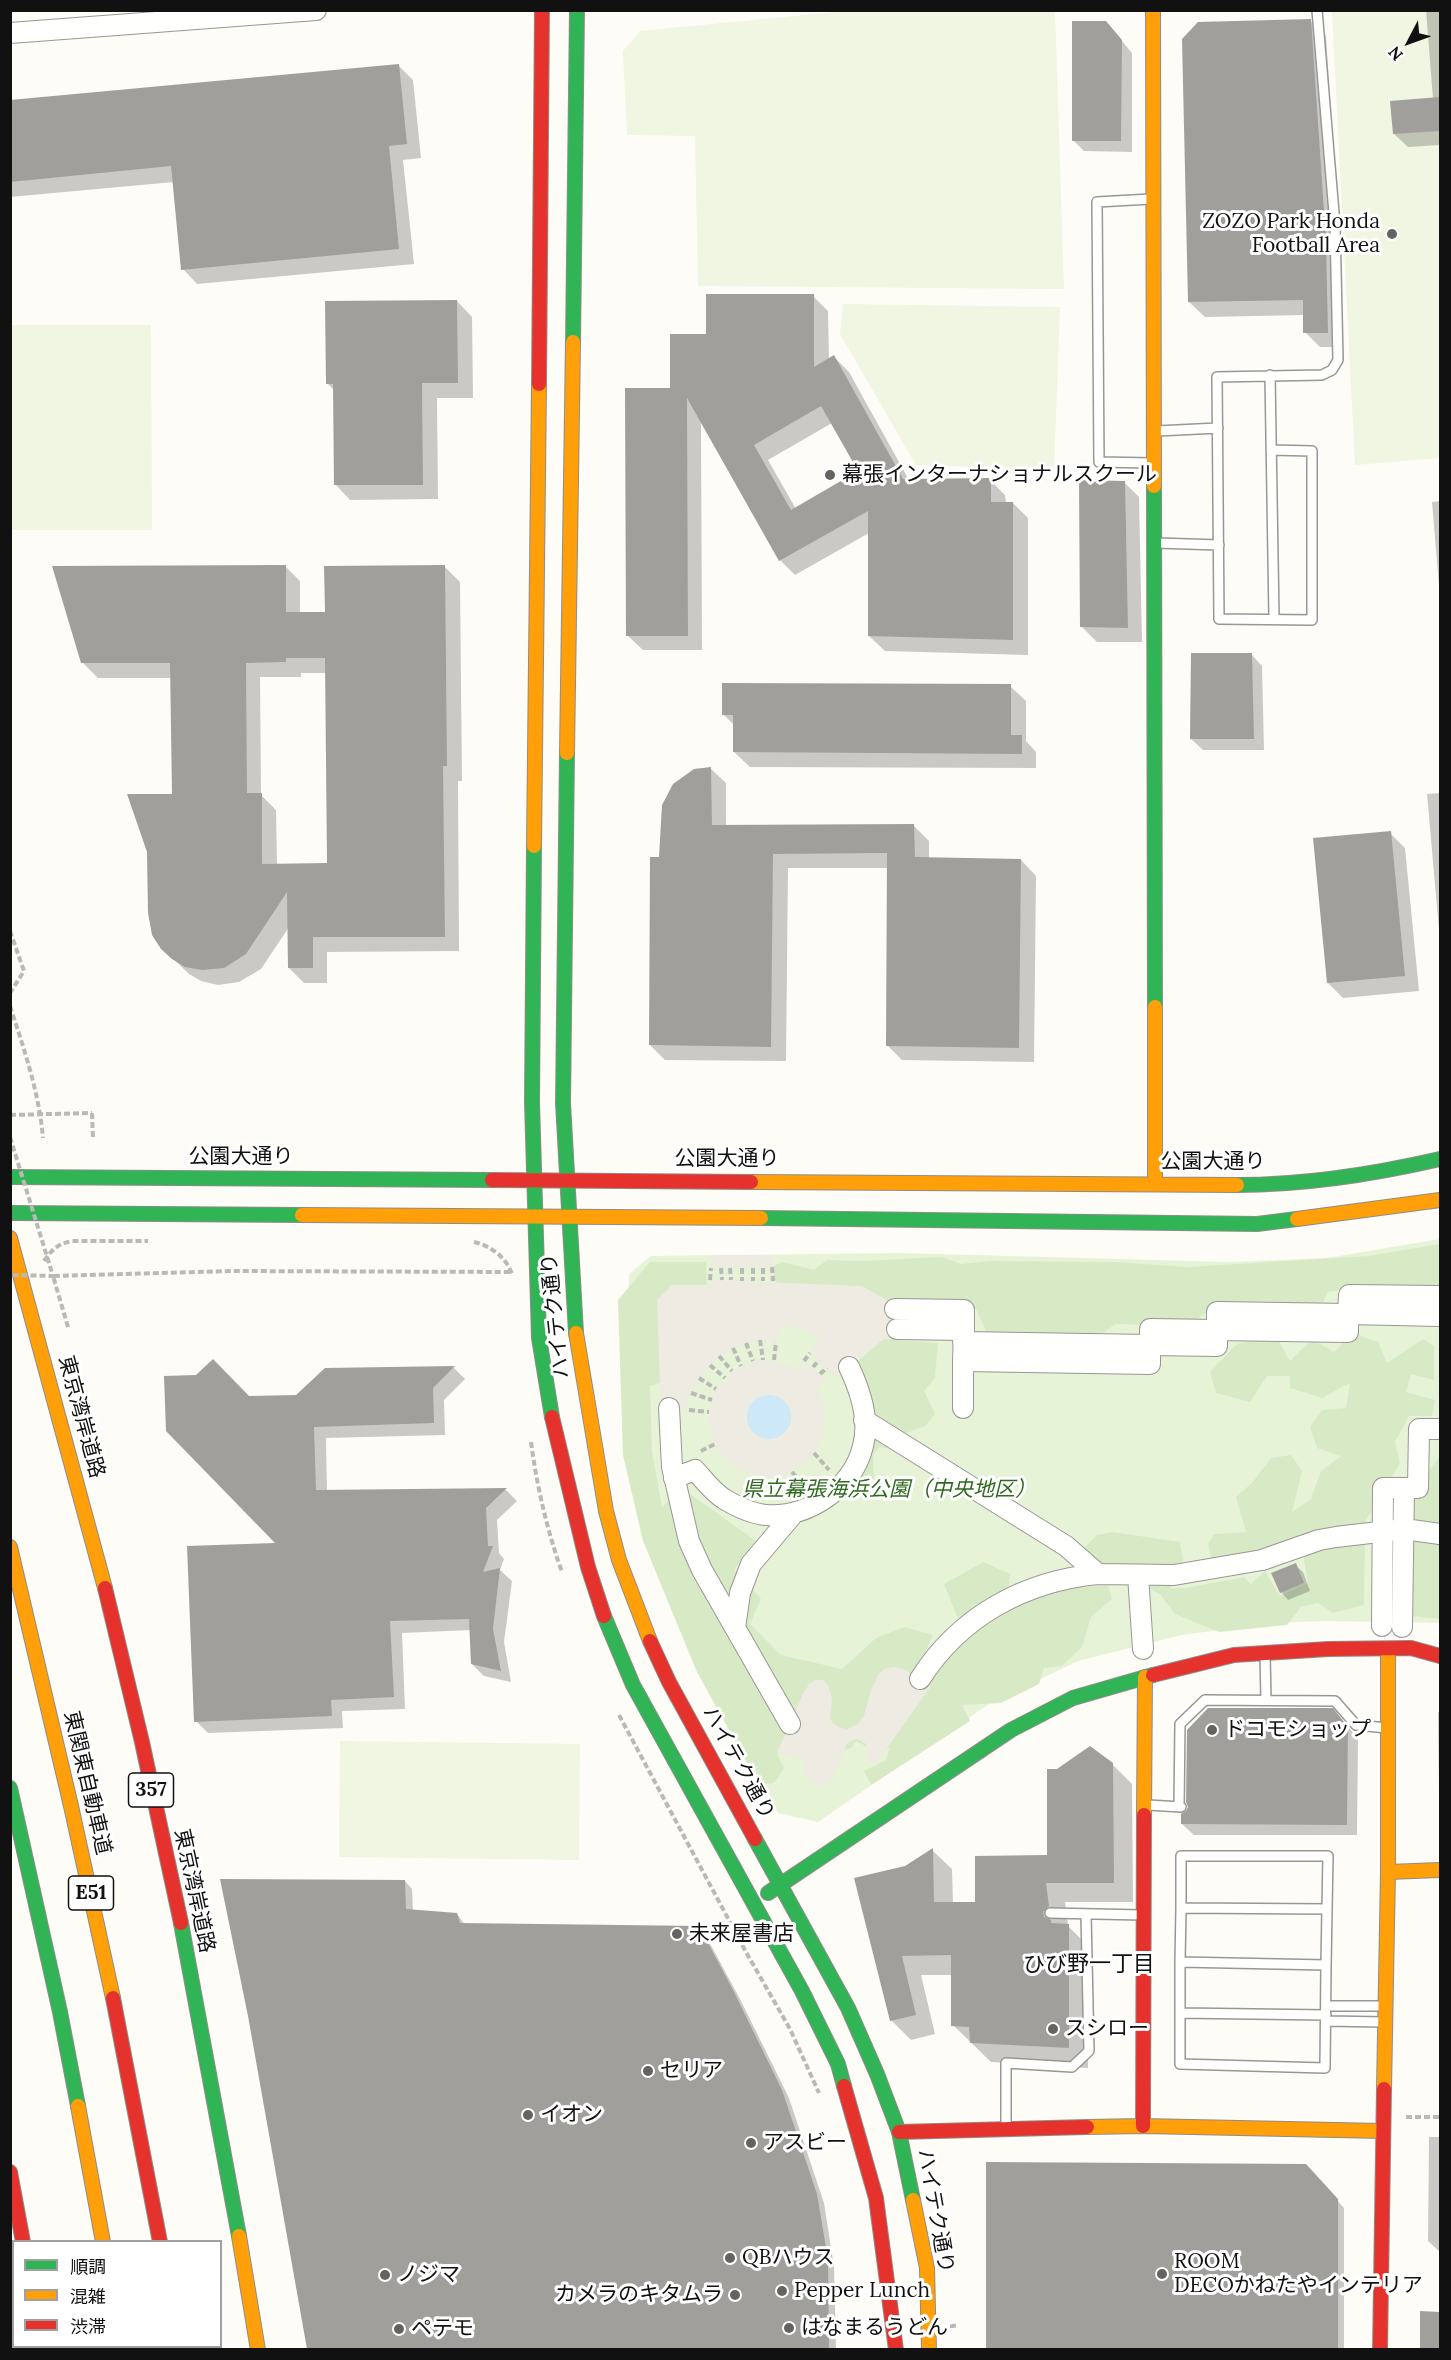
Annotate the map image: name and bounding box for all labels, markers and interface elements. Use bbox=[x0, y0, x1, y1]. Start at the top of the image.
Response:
north arrow bbox=[1379, 12, 1439, 72]
text: N bbox=[1384, 43, 1407, 65]
place label: ZOZO Park Honda Football Area bbox=[1202, 209, 1380, 259]
marker: ZOZO Park Honda Football Area bbox=[1385, 227, 1399, 241]
place label: 幕張インターナショナルスクール bbox=[842, 462, 1157, 488]
marker: 幕張インターナショナルスクール bbox=[823, 468, 837, 482]
street label: 公園大通り bbox=[189, 1144, 293, 1170]
street label: 公園大通り bbox=[675, 1146, 779, 1172]
street label: 公園大通り bbox=[1161, 1149, 1265, 1175]
street label: ハイテク通り bbox=[537, 1252, 575, 1380]
street label: 東京湾岸道路 bbox=[53, 1353, 109, 1481]
park label: 県立幕張海浜公園（中央地区） bbox=[742, 1477, 1036, 1503]
street label: ハイテク通り bbox=[696, 1702, 780, 1824]
street label: 東関東自動車道 bbox=[58, 1709, 116, 1857]
place label: ドコモショップ bbox=[1224, 1717, 1371, 1743]
marker: ドコモショップ bbox=[1205, 1723, 1219, 1737]
road number: 357 bbox=[128, 1773, 174, 1807]
street label: 東京湾岸道路 bbox=[169, 1827, 219, 1955]
road number: E51 bbox=[68, 1876, 113, 1910]
place label: 未来屋書店 bbox=[689, 1921, 794, 1947]
marker: 未来屋書店 bbox=[670, 1927, 684, 1941]
district label: ひび野一丁目 bbox=[1023, 1952, 1155, 1978]
place label: スシロー bbox=[1065, 2016, 1149, 2042]
marker: スシロー bbox=[1046, 2022, 1060, 2036]
place label: セリア bbox=[660, 2058, 723, 2084]
marker: セリア bbox=[641, 2064, 655, 2078]
place label: イオン bbox=[540, 2102, 603, 2128]
marker: イオン bbox=[521, 2108, 535, 2122]
place label: アスビー bbox=[763, 2130, 847, 2156]
marker: アスビー bbox=[744, 2136, 758, 2150]
street label: ハイテク通り bbox=[912, 2147, 958, 2275]
legend bbox=[12, 2240, 222, 2348]
place label: QBハウス bbox=[742, 2245, 835, 2271]
place label: ROOM DECOかねたやインテリア bbox=[1174, 2249, 1423, 2299]
marker: QBハウス bbox=[723, 2251, 737, 2265]
text: 順調 bbox=[70, 2255, 106, 2278]
place label: ノジマ bbox=[397, 2262, 460, 2288]
marker: ROOM DECOかねたやインテリア bbox=[1155, 2267, 1169, 2281]
marker: ノジマ bbox=[378, 2268, 392, 2282]
place label: Pepper Lunch bbox=[794, 2278, 930, 2304]
place label: カメラのキタムラ bbox=[555, 2282, 723, 2308]
marker: Pepper Lunch bbox=[775, 2284, 789, 2298]
text: 混雑 bbox=[70, 2285, 106, 2308]
marker: カメラのキタムラ bbox=[728, 2288, 742, 2302]
text: 渋滞 bbox=[70, 2315, 106, 2338]
place label: はなまるうどん bbox=[801, 2315, 948, 2341]
place label: ペテモ bbox=[411, 2316, 474, 2342]
marker: はなまるうどん bbox=[782, 2321, 796, 2335]
marker: ペテモ bbox=[392, 2322, 406, 2336]

